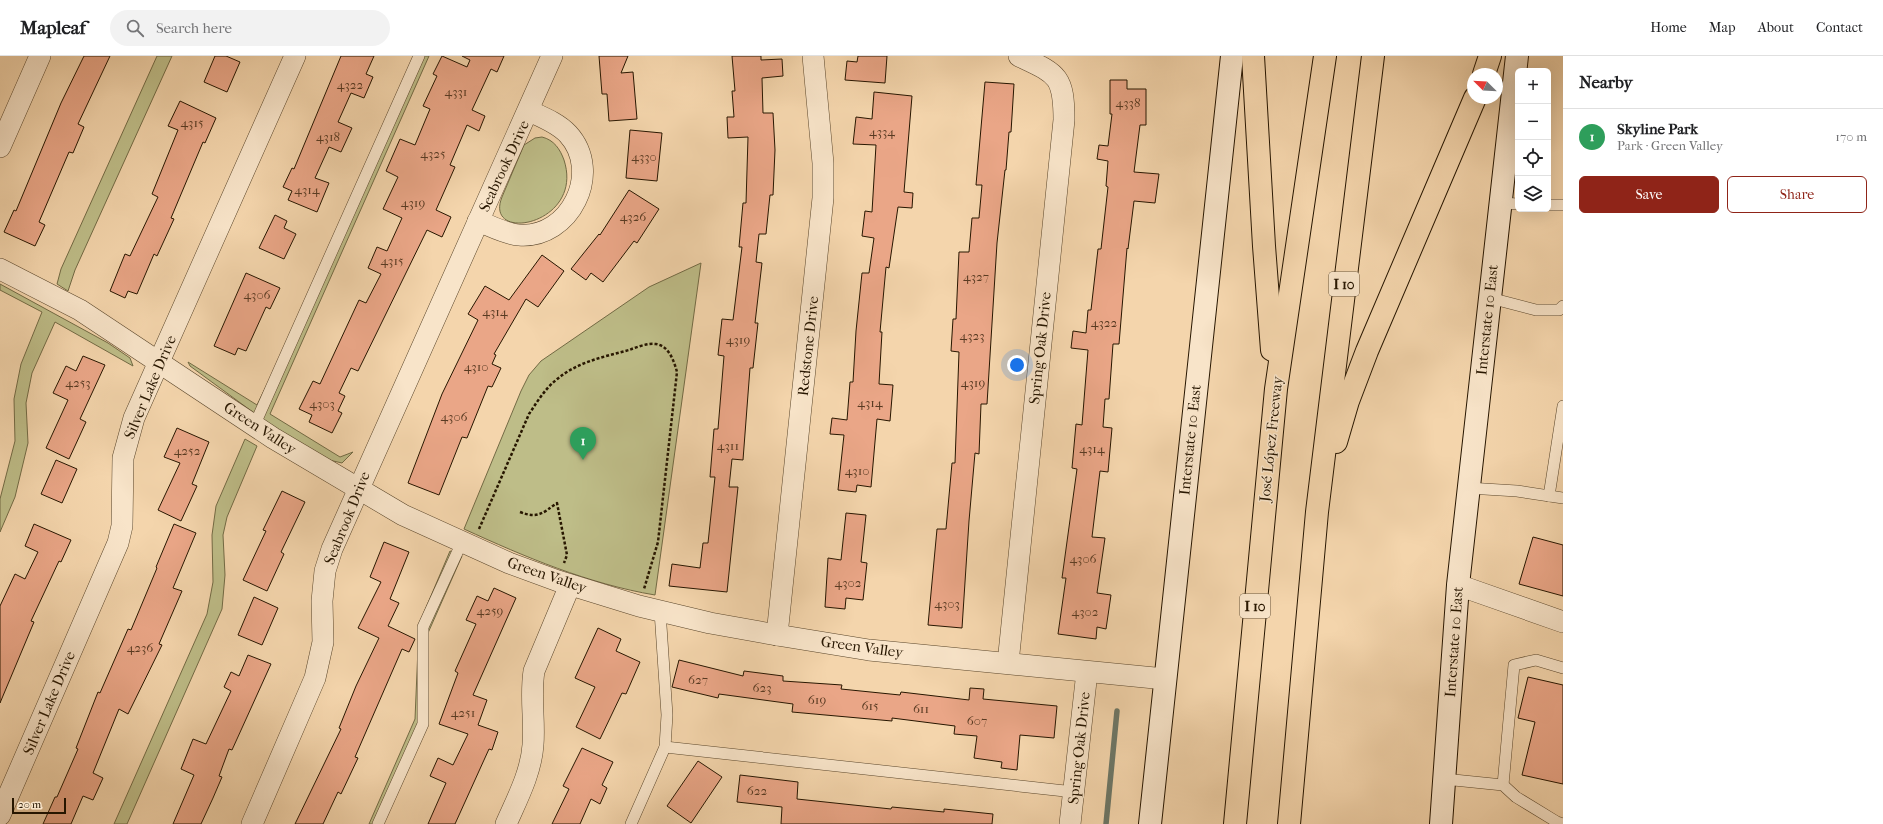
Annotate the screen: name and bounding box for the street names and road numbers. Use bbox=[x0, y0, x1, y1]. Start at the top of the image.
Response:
street label: Seabrook Drive bbox=[475, 117, 533, 215]
street label: Interstate 10 East bbox=[1472, 263, 1502, 376]
road number: I 10 bbox=[1329, 272, 1359, 296]
street label: Spring Oak Drive bbox=[1025, 290, 1055, 405]
street label: Redstone Drive bbox=[794, 294, 822, 397]
street label: Silver Lake Drive bbox=[120, 332, 180, 442]
street label: José López Freeway bbox=[1255, 374, 1287, 504]
street label: Interstate 10 East bbox=[1175, 383, 1205, 496]
street label: Green Valley bbox=[220, 398, 300, 459]
street label: Seabrook Drive bbox=[320, 468, 374, 567]
street label: Green Valley bbox=[505, 553, 590, 597]
street label: Interstate 10 East bbox=[1441, 585, 1467, 698]
road number: I 10 bbox=[1240, 594, 1270, 618]
street label: Green Valley bbox=[820, 632, 905, 662]
street label: Silver Lake Drive bbox=[19, 648, 79, 758]
street label: Spring Oak Drive bbox=[1064, 690, 1094, 805]

